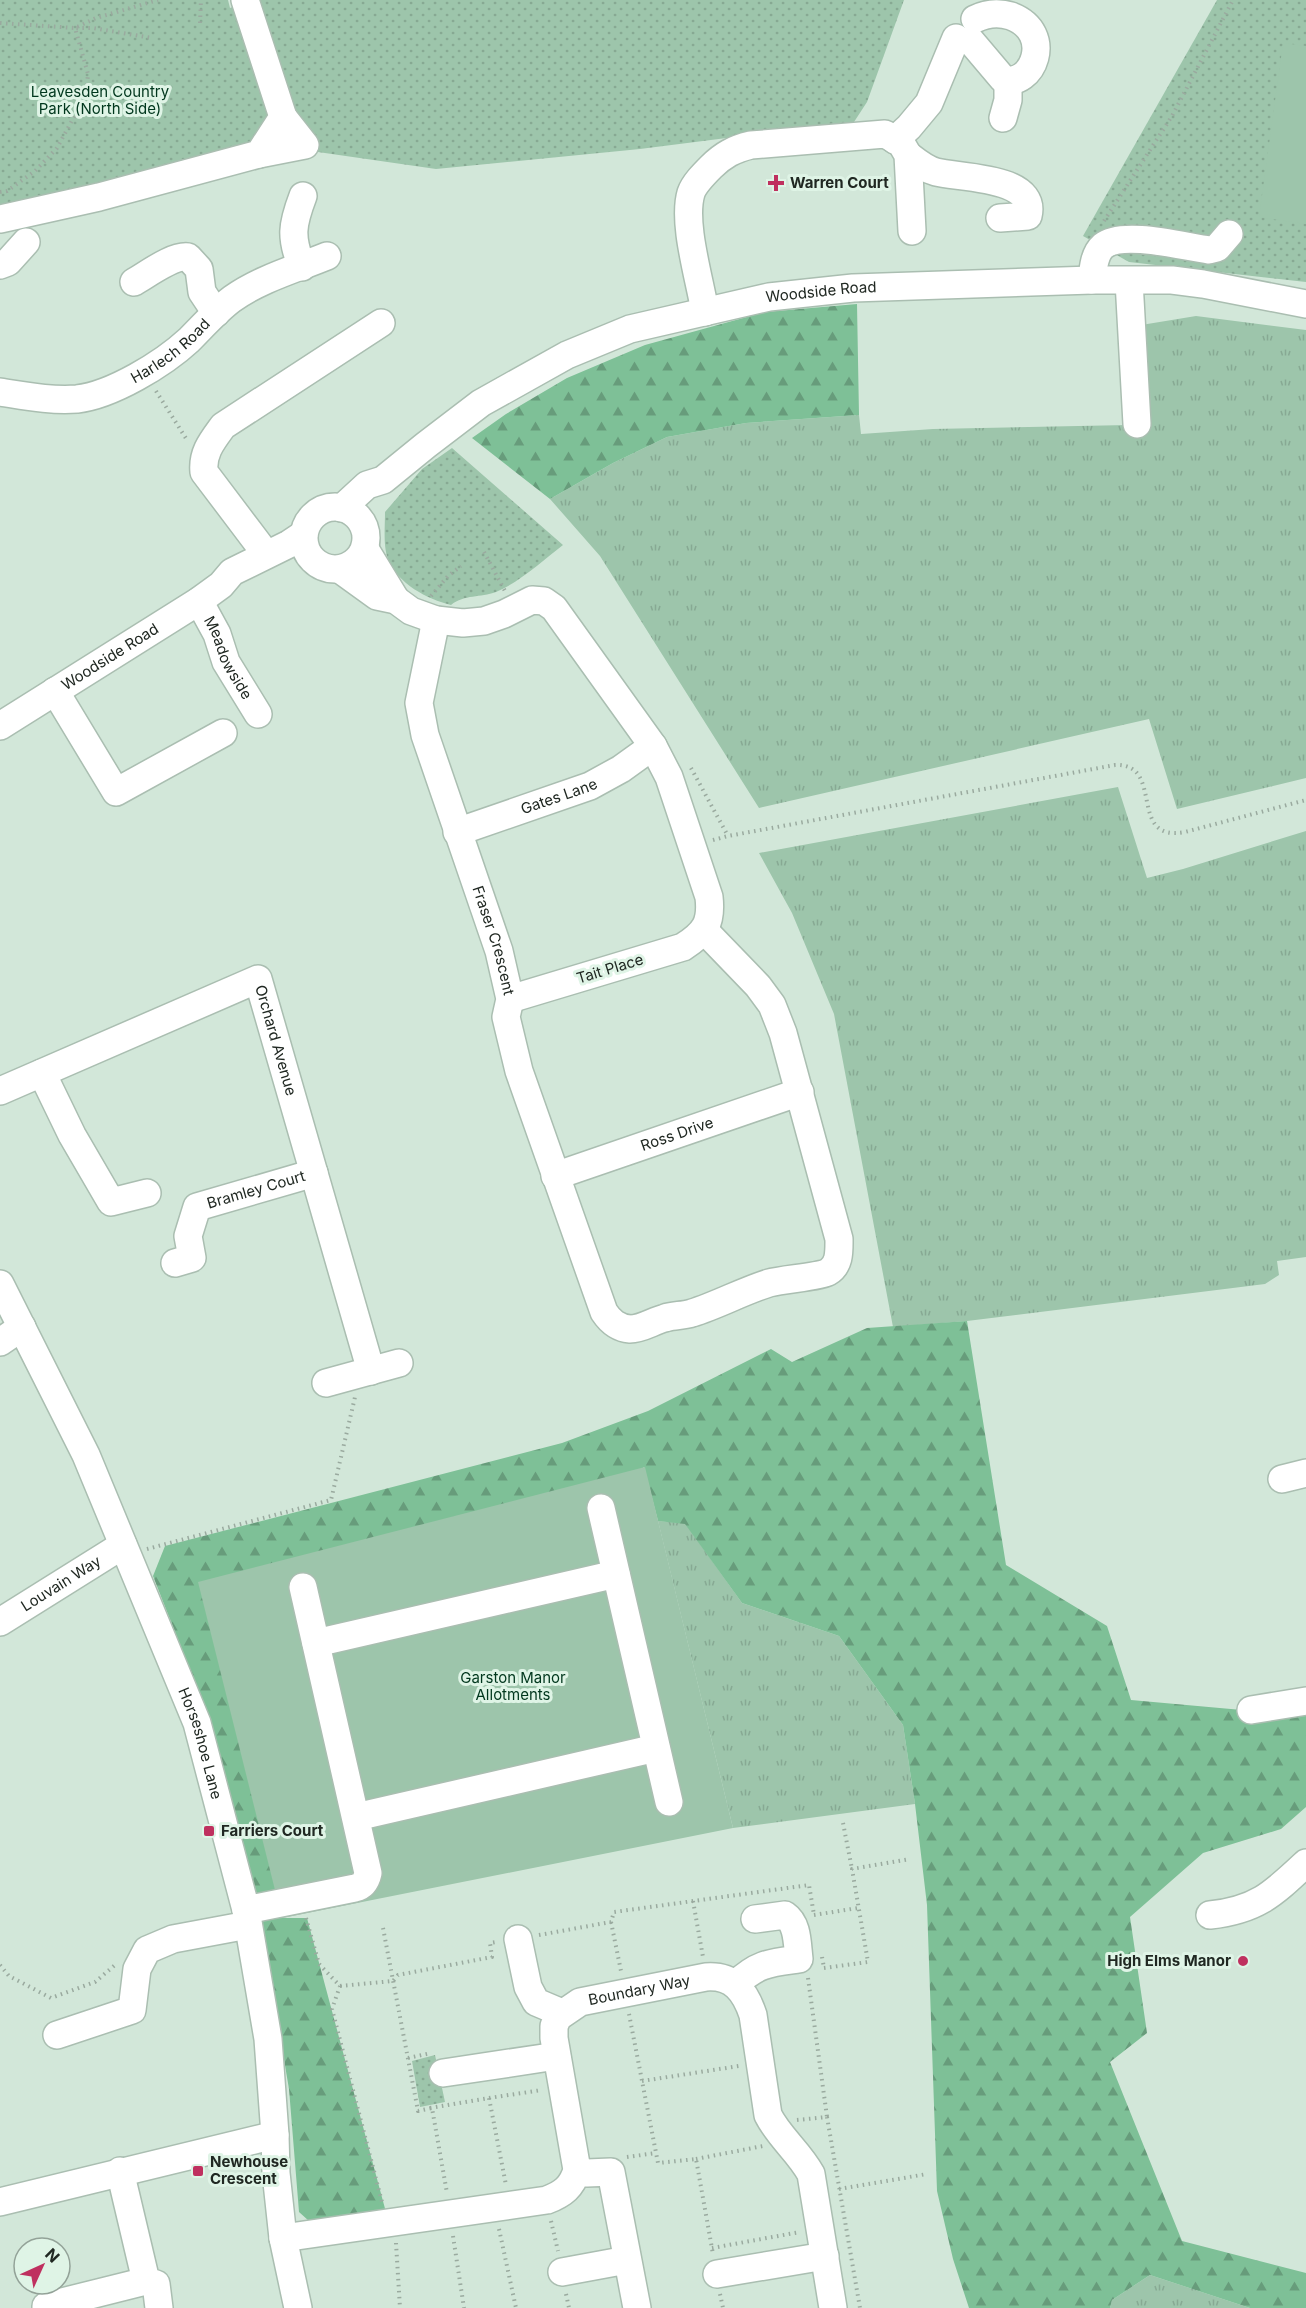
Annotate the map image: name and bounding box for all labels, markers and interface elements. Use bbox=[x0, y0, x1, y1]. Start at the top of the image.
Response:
park label: Leavesden Country Park (North Side) bbox=[31, 82, 170, 118]
place label: Warren Court bbox=[790, 173, 889, 192]
marker: Warren Court bbox=[767, 174, 785, 192]
street label: Woodside Road bbox=[765, 277, 877, 306]
street label: Harlech Road bbox=[127, 314, 214, 387]
street label: Meadowside bbox=[200, 613, 257, 703]
street label: Woodside Road bbox=[58, 619, 162, 694]
street label: Gates Lane bbox=[518, 774, 601, 818]
street label: Fraser Crescent bbox=[468, 883, 519, 997]
street label: Tait Place bbox=[574, 949, 645, 988]
street label: Orchard Avenue bbox=[251, 983, 301, 1098]
street label: Ross Drive bbox=[638, 1112, 716, 1155]
street label: Bramley Court bbox=[205, 1166, 307, 1213]
street label: Louvain Way bbox=[17, 1551, 105, 1615]
park label: Garston Manor Allotments bbox=[460, 1668, 566, 1704]
street label: Horseshoe Lane bbox=[174, 1685, 227, 1801]
place label: Farriers Court bbox=[221, 1821, 324, 1840]
marker: Farriers Court bbox=[202, 1824, 216, 1838]
place label: High Elms Manor bbox=[1107, 1951, 1231, 1970]
marker: High Elms Manor bbox=[1236, 1954, 1250, 1968]
street label: Boundary Way bbox=[587, 1970, 692, 2009]
place label: Newhouse Crescent bbox=[210, 2152, 288, 2188]
marker: Newhouse Crescent bbox=[191, 2164, 205, 2178]
north arrow bbox=[12, 2236, 72, 2296]
text: N bbox=[41, 2244, 64, 2267]

